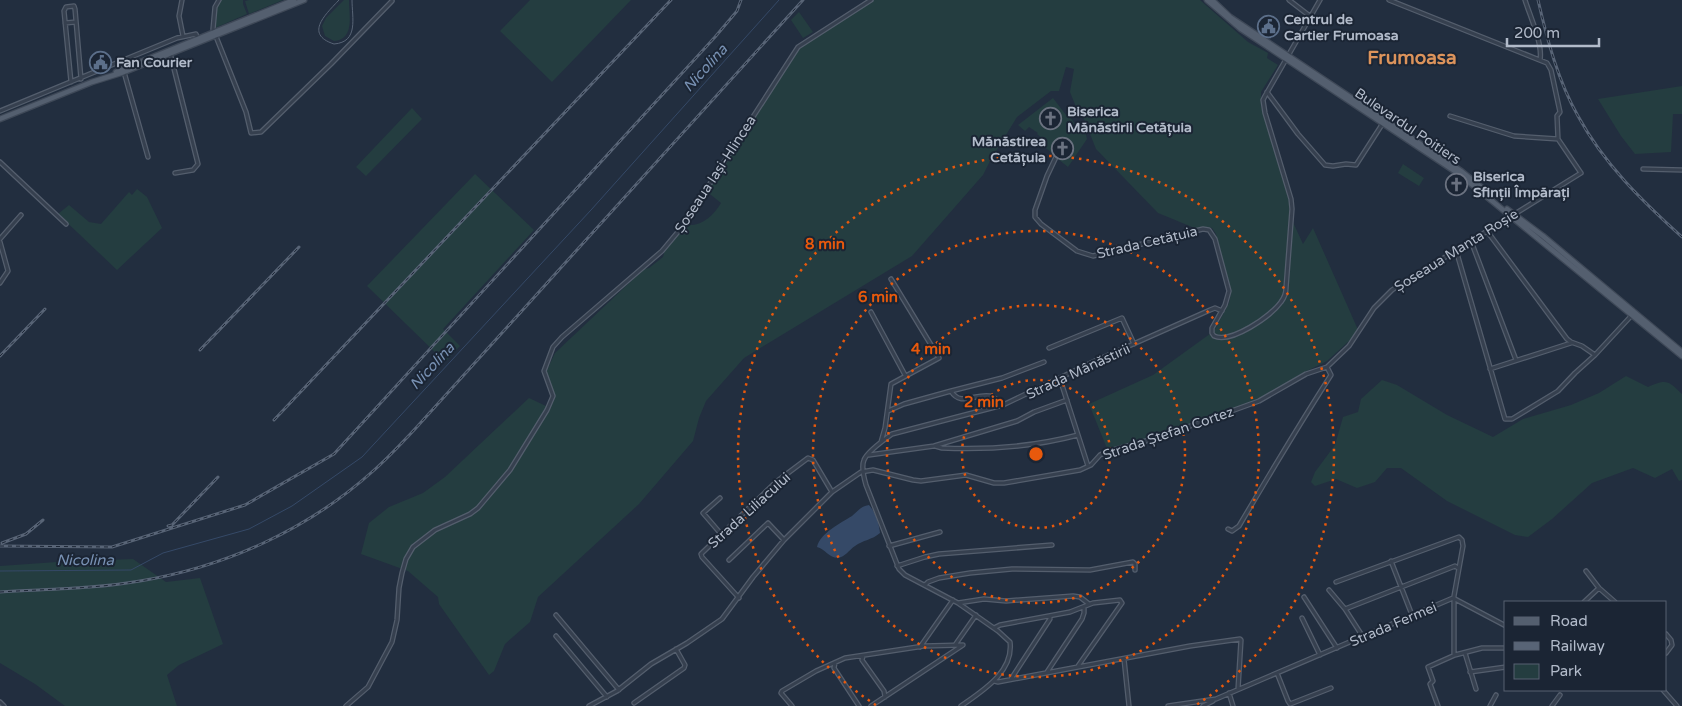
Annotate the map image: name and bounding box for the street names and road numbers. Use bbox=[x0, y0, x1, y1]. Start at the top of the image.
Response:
street label: Bulevardul Poitiers bbox=[1351, 85, 1464, 168]
street label: Șoseaua Iași-Hlincea bbox=[671, 112, 760, 236]
street label: Șoseaua Manta Roșie bbox=[1391, 205, 1521, 295]
street label: Strada Cetățuia bbox=[1095, 223, 1199, 262]
street label: Strada Mânăstirii bbox=[1023, 340, 1133, 403]
street label: Strada Ștefan Cortez bbox=[1100, 403, 1236, 464]
street label: Strada Liliacului bbox=[705, 469, 794, 552]
street label: Strada Fermei bbox=[1347, 599, 1439, 650]

